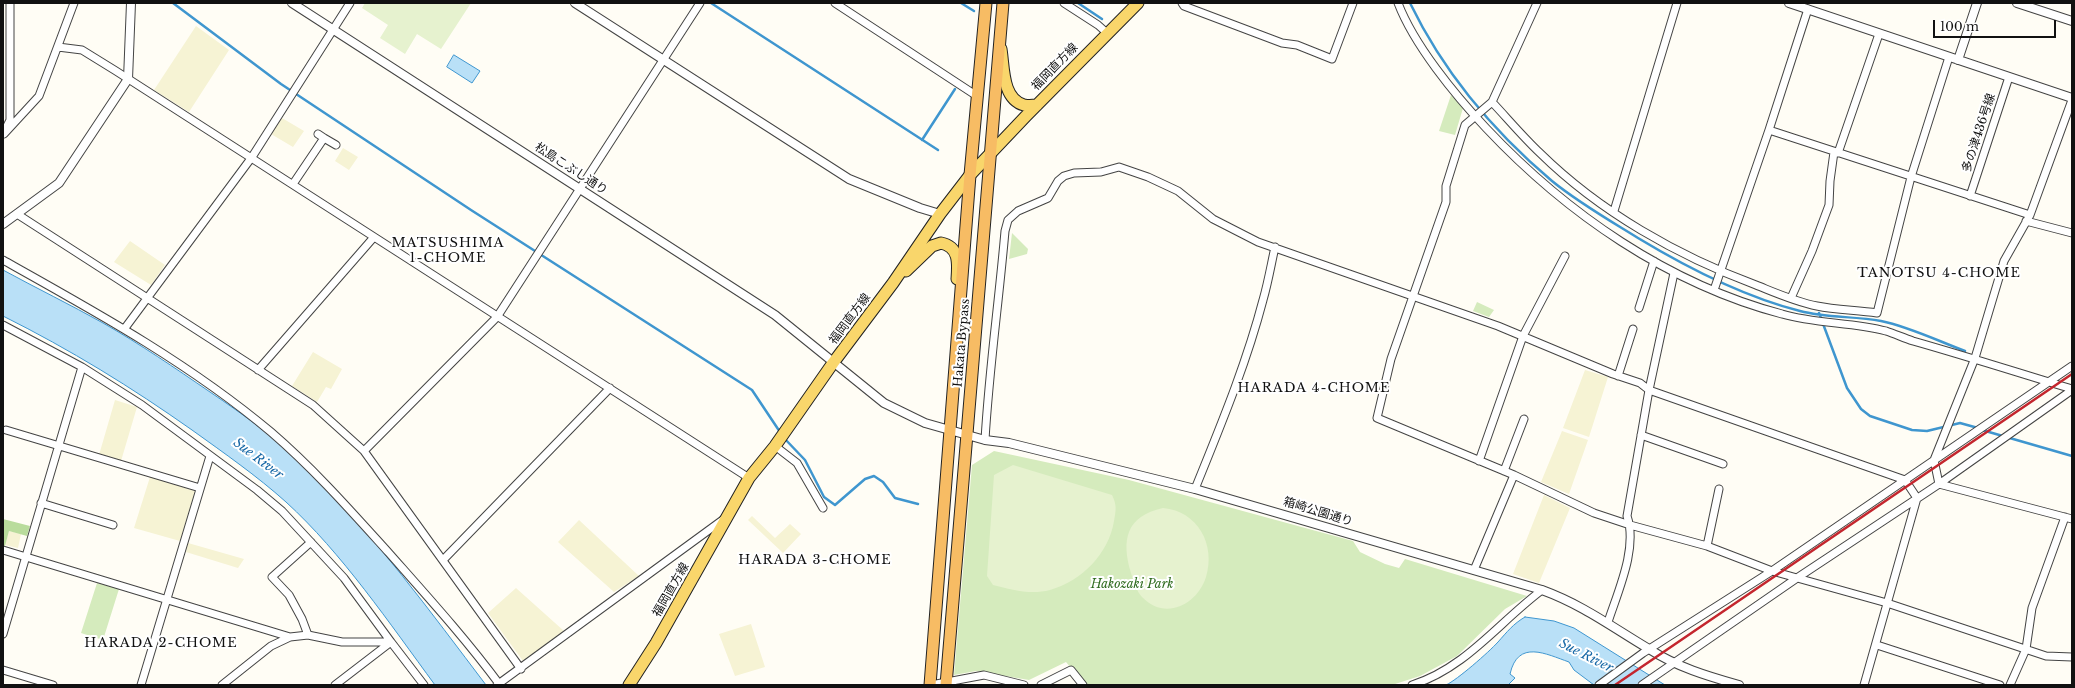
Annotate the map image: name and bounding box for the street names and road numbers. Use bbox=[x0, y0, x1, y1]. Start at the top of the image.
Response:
street label: 福岡直方線 bbox=[1029, 40, 1081, 94]
street label: 多の津436号線 bbox=[1959, 92, 1999, 174]
street label: 松島こぶし通り bbox=[532, 140, 610, 198]
street label: 福岡直方線 bbox=[826, 291, 874, 347]
street label: Hakata Bypass bbox=[951, 298, 973, 388]
street label: 箱崎公園通り bbox=[1281, 495, 1355, 529]
street label: 福岡直方線 bbox=[650, 560, 692, 620]

